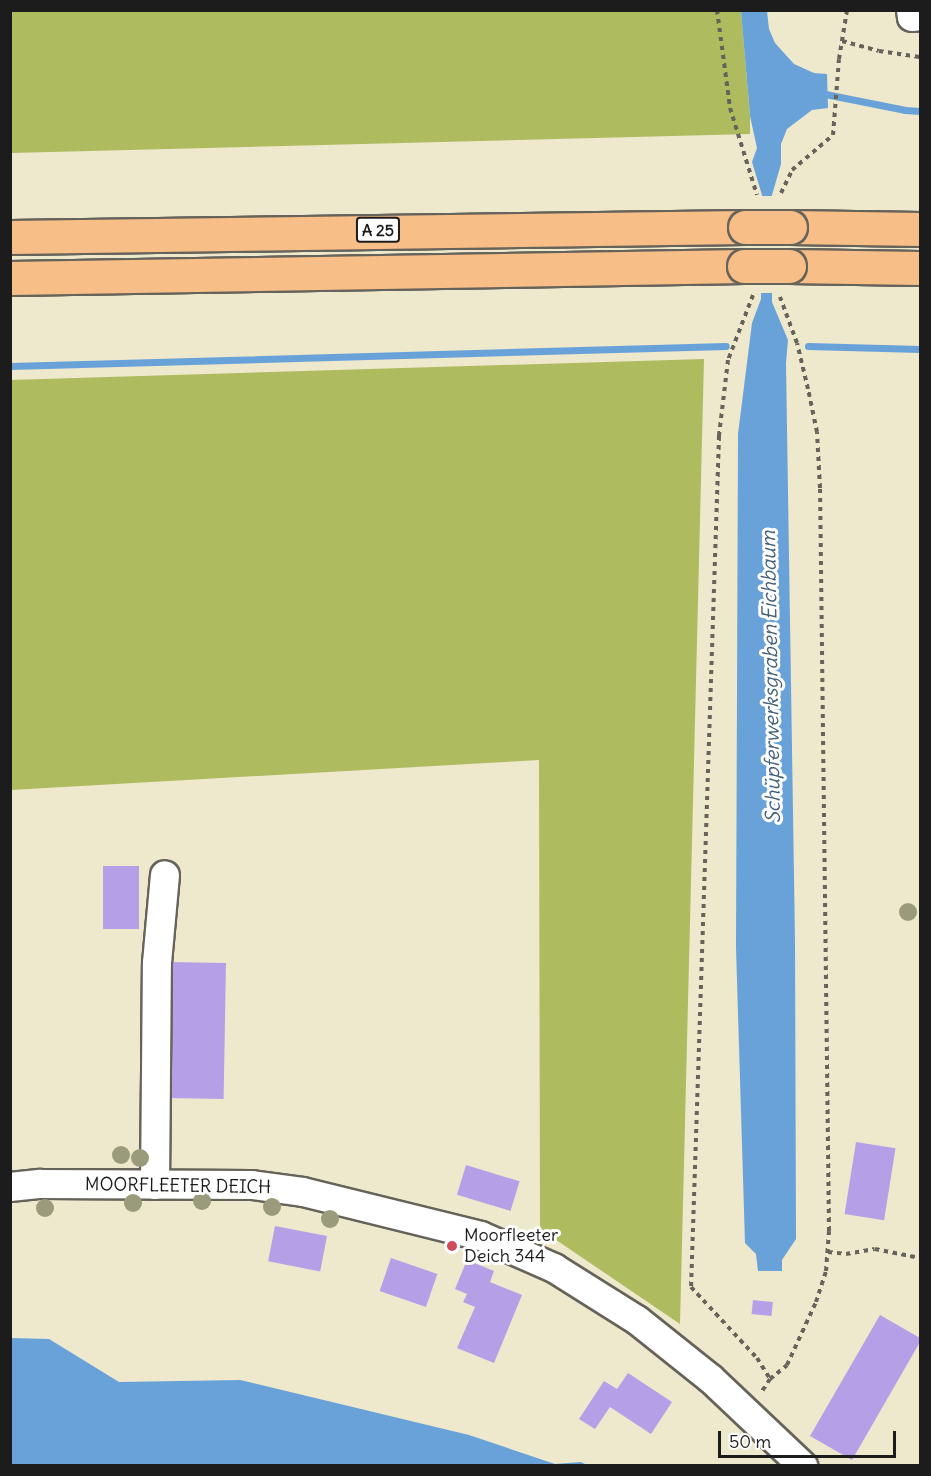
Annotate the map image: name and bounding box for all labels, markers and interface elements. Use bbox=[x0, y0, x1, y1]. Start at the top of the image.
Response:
road number: A 25 bbox=[356, 217, 400, 243]
water label: Schüpferwerksgraben Eichbaum bbox=[755, 530, 785, 824]
street label: MOORFLEETER DEICH bbox=[85, 1174, 271, 1198]
place label: Moorfleeter Deich 344 bbox=[464, 1225, 558, 1268]
marker: Moorfleeter Deich 344 bbox=[445, 1239, 459, 1253]
scale bar bbox=[721, 1419, 900, 1457]
text: 50 m bbox=[729, 1430, 771, 1453]

